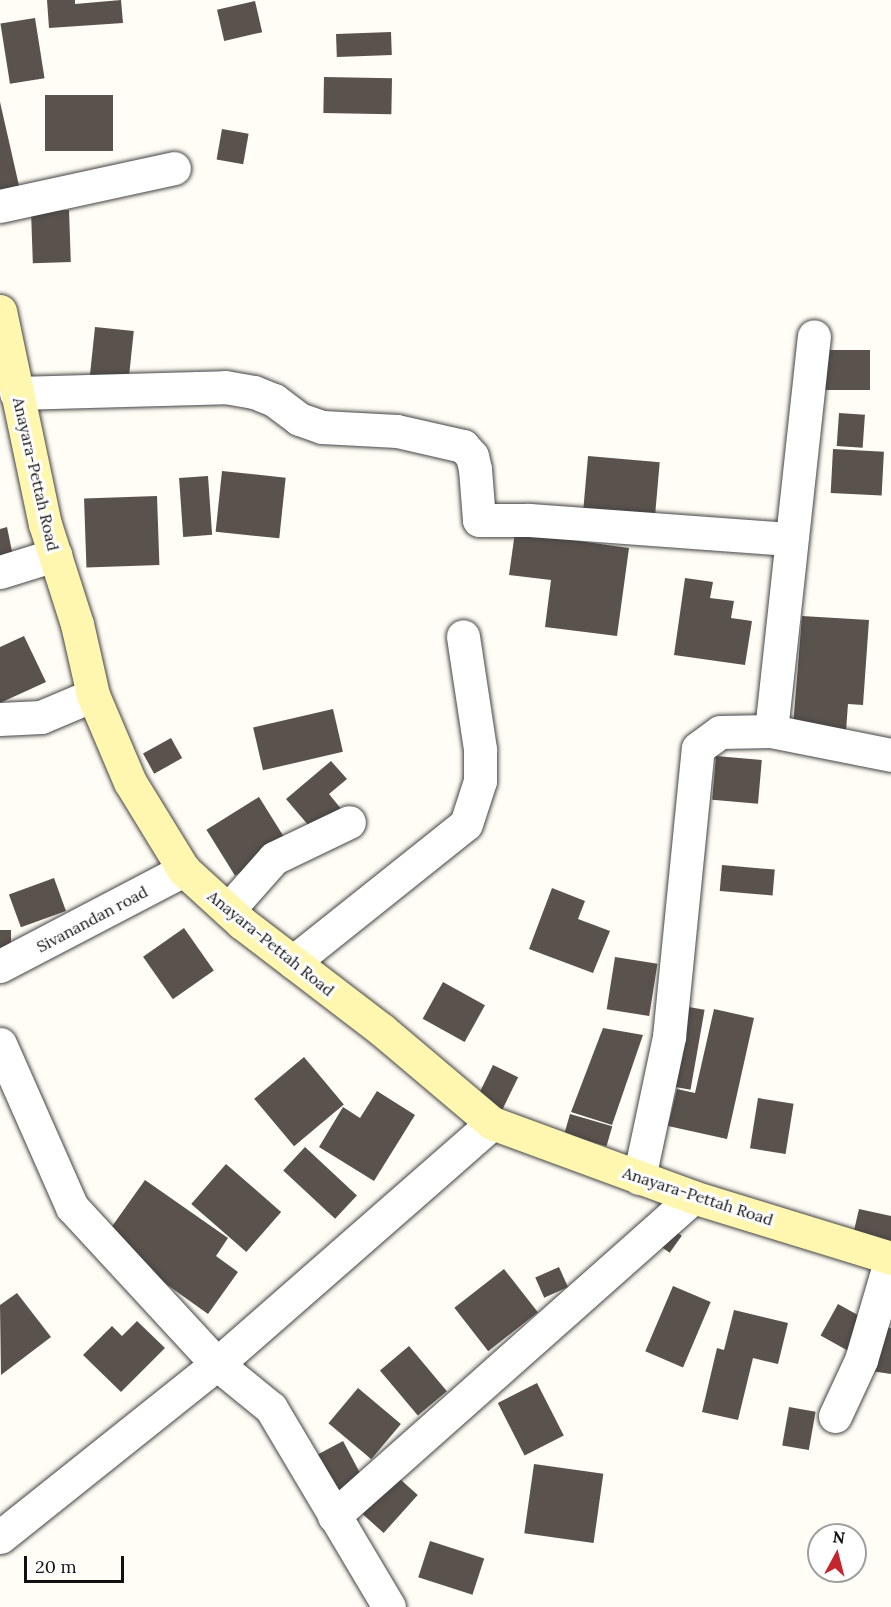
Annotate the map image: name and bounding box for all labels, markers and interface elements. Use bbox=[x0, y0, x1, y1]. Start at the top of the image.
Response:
street label: Anayara-Pettah Road bbox=[9, 395, 63, 553]
street label: Sivanandan road bbox=[33, 882, 151, 956]
street label: Anayara-Pettah Road bbox=[204, 886, 338, 1000]
street label: Anayara-Pettah Road bbox=[620, 1163, 776, 1229]
north arrow bbox=[807, 1523, 867, 1583]
text: N bbox=[832, 1526, 846, 1548]
scale bar bbox=[27, 1544, 128, 1582]
text: 20 m bbox=[35, 1555, 77, 1578]

